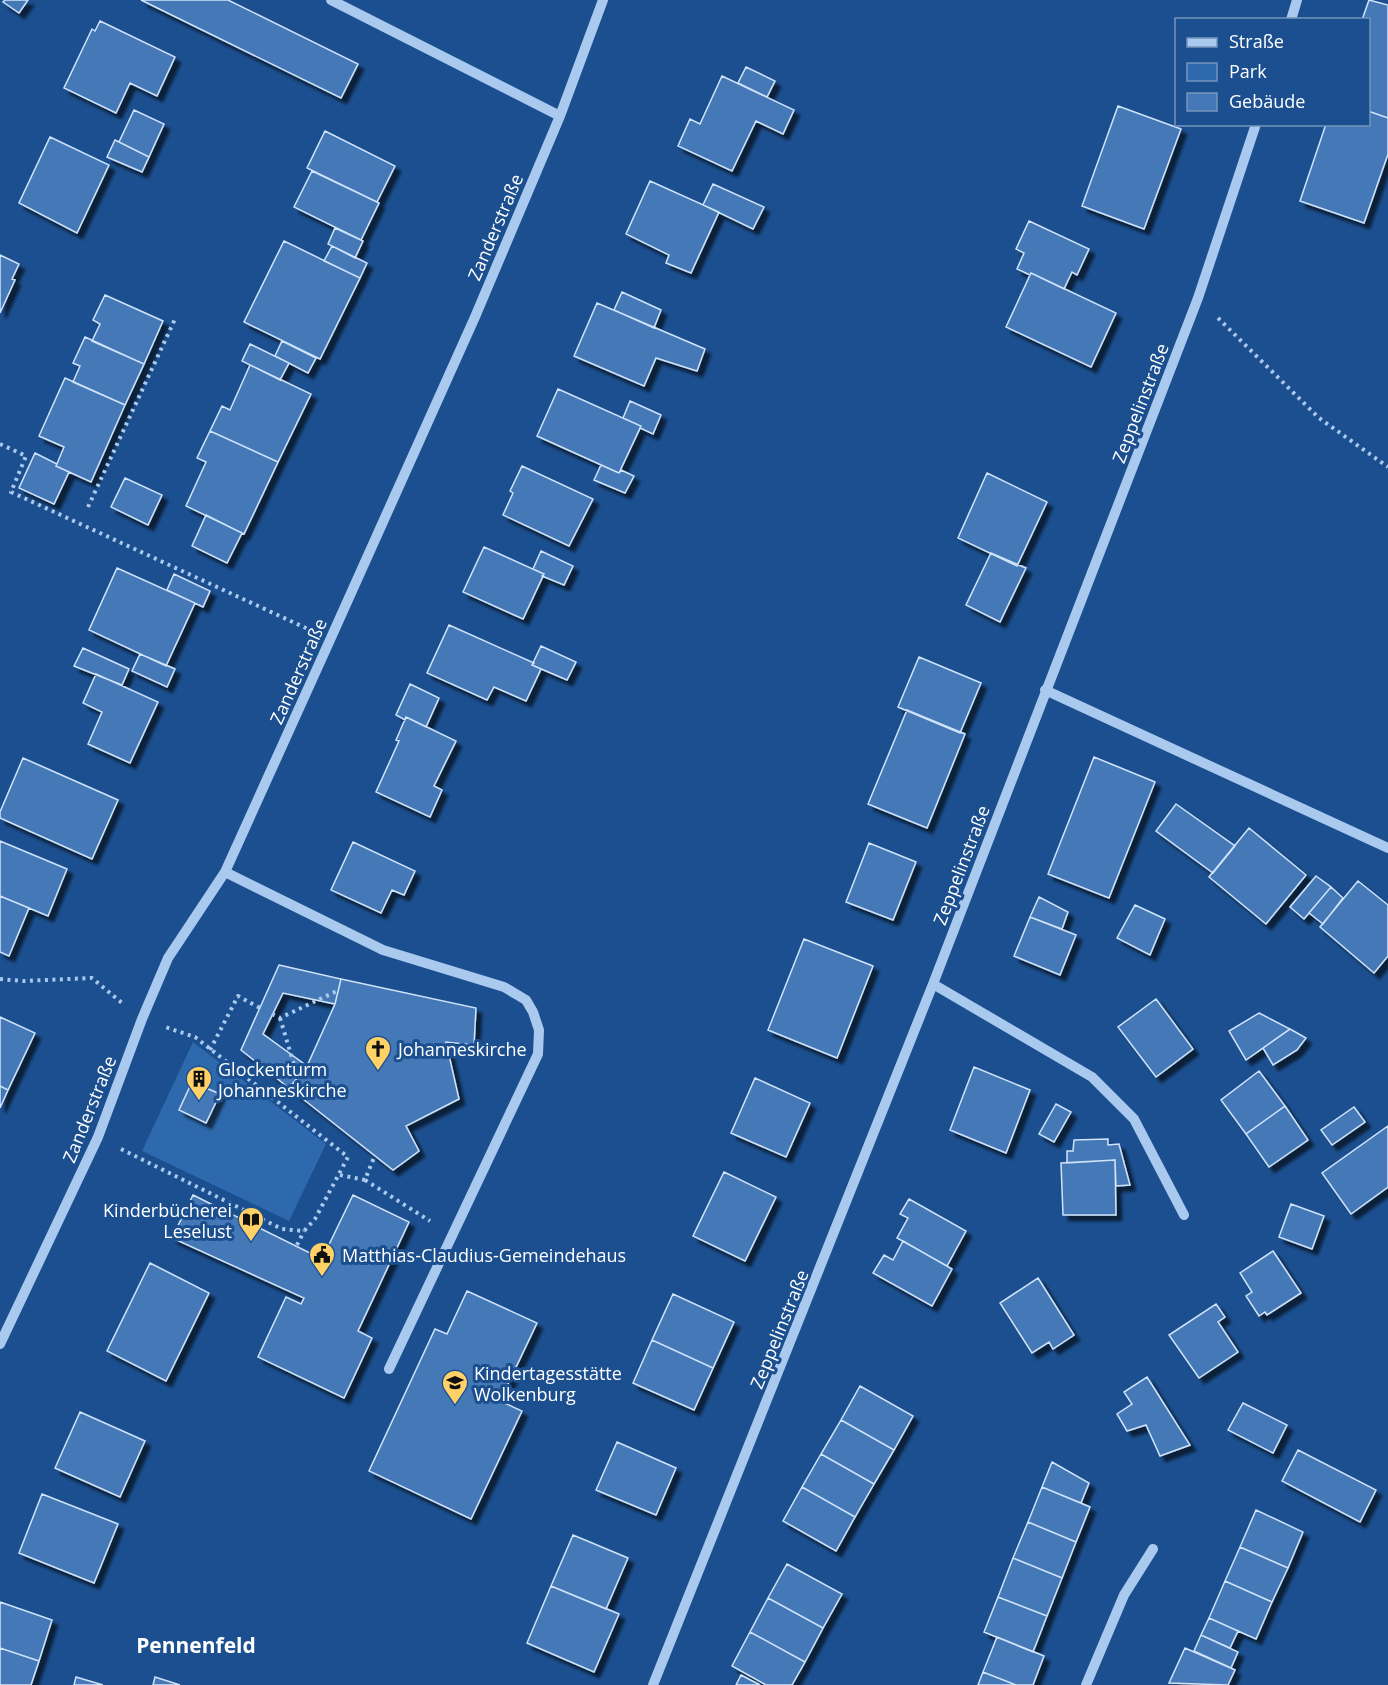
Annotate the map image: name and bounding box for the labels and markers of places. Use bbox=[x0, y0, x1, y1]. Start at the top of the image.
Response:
church icon: Johanneskirche bbox=[363, 1034, 393, 1072]
place label: Johanneskirche bbox=[396, 1037, 527, 1061]
place label: Glockenturm Johanneskirche bbox=[216, 1057, 347, 1102]
building icon: Glockenturm Johanneskirche bbox=[184, 1064, 214, 1102]
place label: Kinderbücherei Leselust bbox=[103, 1198, 232, 1243]
library icon: Kinderbücherei Leselust bbox=[236, 1205, 266, 1243]
public building icon: Matthias-Claudius-Gemeindehaus bbox=[307, 1240, 337, 1278]
place label: Matthias-Claudius-Gemeindehaus bbox=[342, 1243, 626, 1267]
place label: Kindertagesstätte Wolkenburg bbox=[474, 1361, 622, 1406]
school or university icon: Kindertagesstätte Wolkenburg bbox=[440, 1368, 470, 1406]

